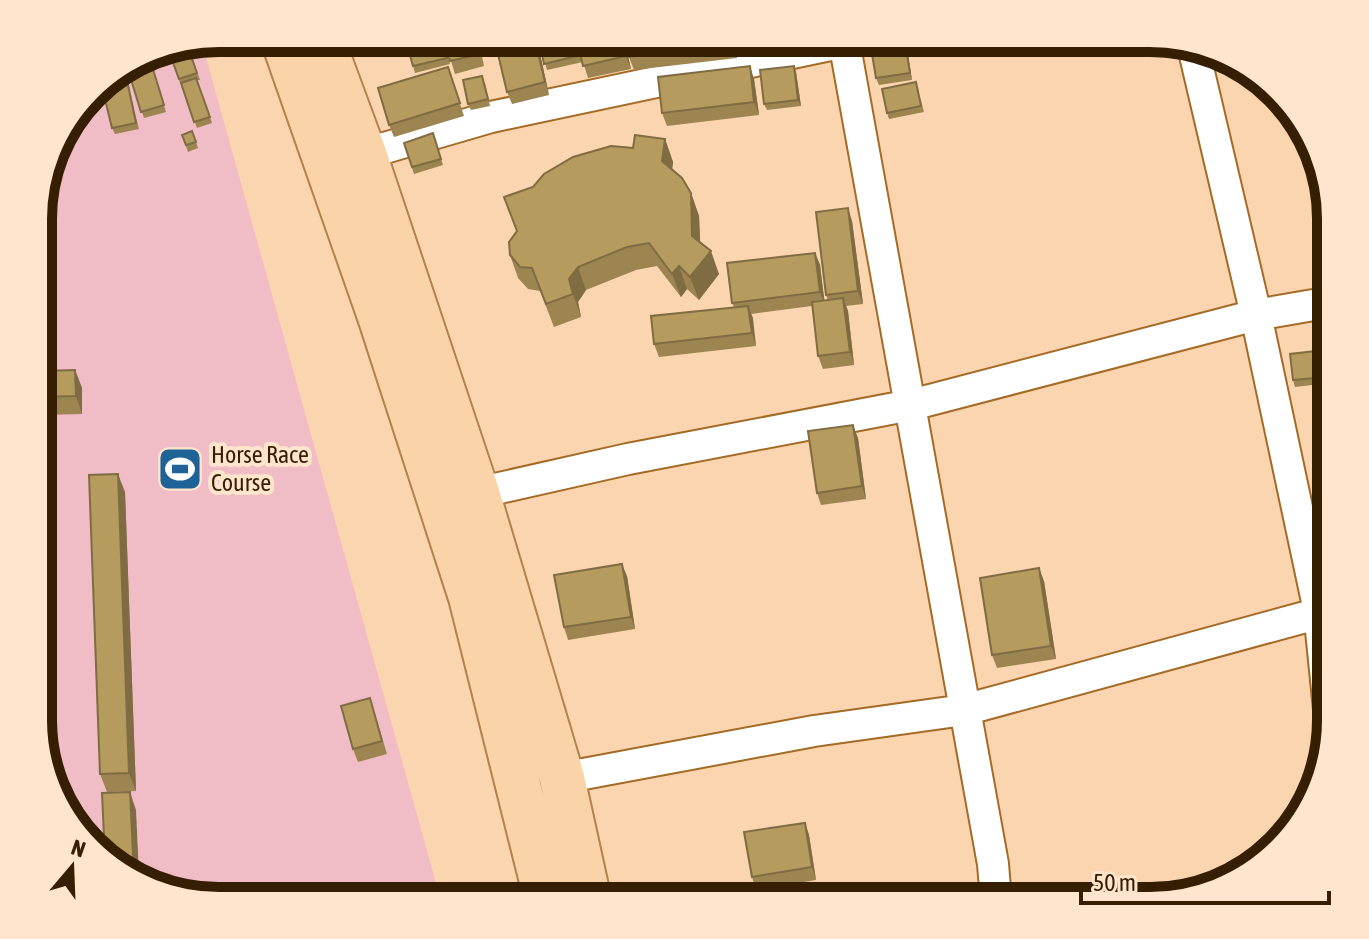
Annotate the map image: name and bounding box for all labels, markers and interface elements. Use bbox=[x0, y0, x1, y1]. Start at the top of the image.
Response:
place label: Horse Race Course bbox=[211, 441, 309, 496]
sports icon: Horse Race Course bbox=[156, 445, 204, 493]
north arrow bbox=[32, 827, 112, 907]
text: N bbox=[68, 834, 89, 862]
scale bar bbox=[1081, 855, 1329, 905]
text: 50 m bbox=[1093, 869, 1136, 896]

